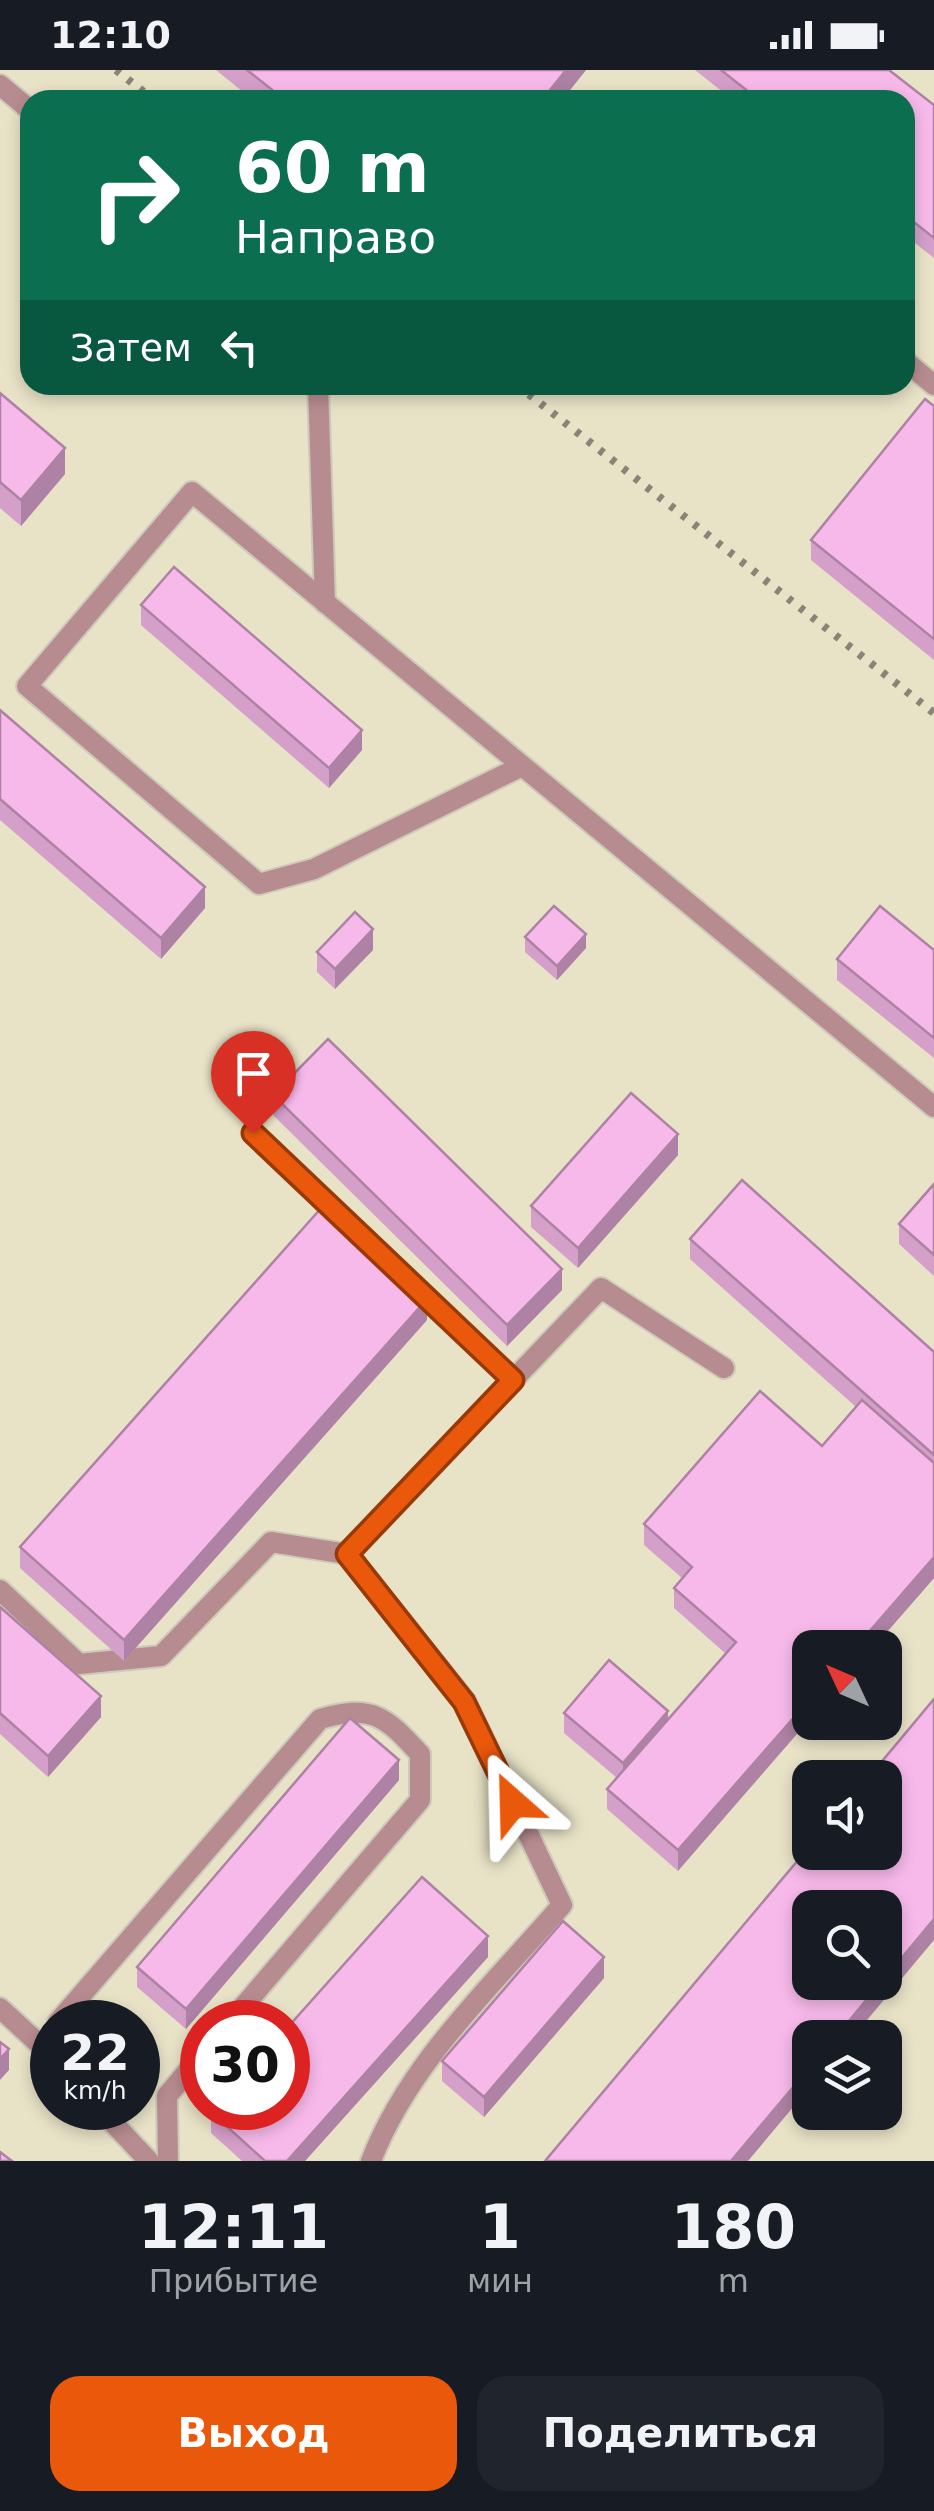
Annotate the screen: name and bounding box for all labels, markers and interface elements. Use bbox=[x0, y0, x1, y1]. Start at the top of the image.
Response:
text: 12:10 bbox=[50, 13, 171, 57]
text: 60 m bbox=[235, 127, 430, 209]
icon: right bbox=[70, 130, 200, 260]
text: Направо bbox=[235, 211, 436, 264]
icon: left bbox=[212, 320, 267, 375]
text: Затем bbox=[70, 326, 192, 370]
pin bbox=[211, 1031, 296, 1134]
icon: arrive bbox=[226, 1046, 281, 1101]
north arrow bbox=[792, 1630, 902, 1740]
map controls bbox=[792, 1630, 902, 2130]
position arrow bbox=[461, 1751, 565, 1855]
button: sound bbox=[792, 1760, 902, 1870]
button: search bbox=[792, 1890, 902, 2000]
speed limit sign: 30 bbox=[180, 2000, 310, 2130]
button: layers bbox=[792, 2020, 902, 2130]
text: 22 bbox=[60, 2024, 130, 2082]
text: km/h bbox=[63, 2076, 127, 2105]
text: 12:11 bbox=[138, 2192, 329, 2262]
text: 1 bbox=[479, 2192, 521, 2262]
text: 180 bbox=[671, 2192, 796, 2262]
text: Прибытие bbox=[149, 2262, 318, 2300]
text: мин bbox=[467, 2262, 533, 2300]
text: m bbox=[718, 2262, 749, 2300]
button: Выход bbox=[50, 2376, 457, 2491]
button: Поделиться bbox=[477, 2376, 884, 2491]

